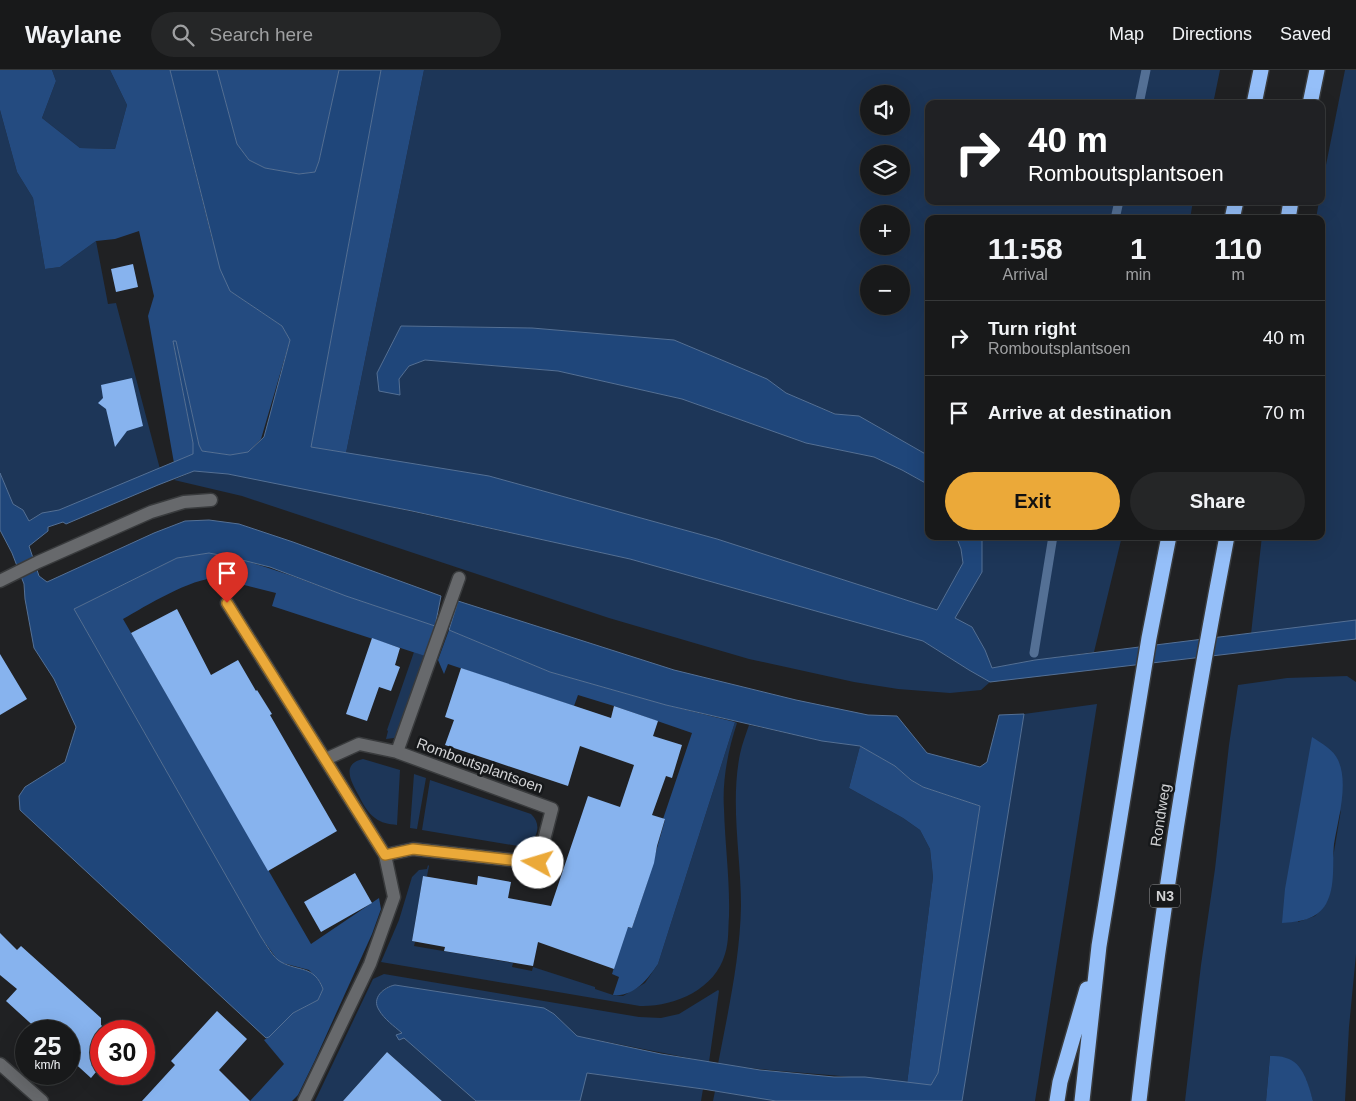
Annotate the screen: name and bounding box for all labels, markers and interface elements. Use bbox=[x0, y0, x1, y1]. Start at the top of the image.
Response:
search box bbox=[151, 12, 501, 57]
text: Waylane bbox=[25, 21, 121, 48]
icon: search bbox=[169, 21, 197, 49]
text: Search here bbox=[209, 24, 313, 45]
text: Map bbox=[1109, 24, 1144, 44]
text: Directions bbox=[1172, 24, 1252, 44]
text: Saved bbox=[1280, 24, 1331, 44]
map controls bbox=[860, 85, 910, 315]
button: sound bbox=[860, 85, 910, 135]
icon: right bbox=[945, 120, 1010, 185]
text: 40 m bbox=[1028, 120, 1108, 159]
button: layers bbox=[860, 145, 910, 195]
text: Romboutsplantsoen bbox=[1028, 161, 1224, 186]
button: + bbox=[860, 205, 910, 255]
text: 11:58 bbox=[988, 232, 1063, 265]
text: 1 bbox=[1130, 232, 1147, 265]
text: 110 bbox=[1214, 232, 1262, 265]
button: − bbox=[860, 265, 910, 315]
text: Arrival bbox=[1003, 266, 1048, 283]
text: min bbox=[1125, 266, 1151, 283]
text: m bbox=[1231, 266, 1245, 283]
text: Turn right bbox=[988, 318, 1076, 339]
icon: right bbox=[945, 324, 973, 352]
text: 40 m bbox=[1263, 327, 1305, 348]
text: Romboutsplantsoen bbox=[988, 340, 1130, 357]
icon: arrive bbox=[945, 399, 973, 427]
text: Arrive at destination bbox=[988, 402, 1172, 423]
text: 70 m bbox=[1263, 402, 1305, 423]
button: Exit bbox=[945, 472, 1120, 530]
button: Share bbox=[1130, 472, 1305, 530]
pin bbox=[206, 552, 248, 603]
icon: arrive bbox=[213, 559, 241, 587]
street label: Romboutsplantsoen bbox=[414, 734, 546, 796]
street label: Rondweg bbox=[1147, 782, 1173, 848]
position arrow bbox=[511, 836, 563, 888]
road number: N3 bbox=[1150, 884, 1180, 908]
speed limit sign: 30 bbox=[90, 1020, 155, 1085]
text: 25 bbox=[34, 1032, 61, 1060]
text: km/h bbox=[34, 1058, 61, 1072]

